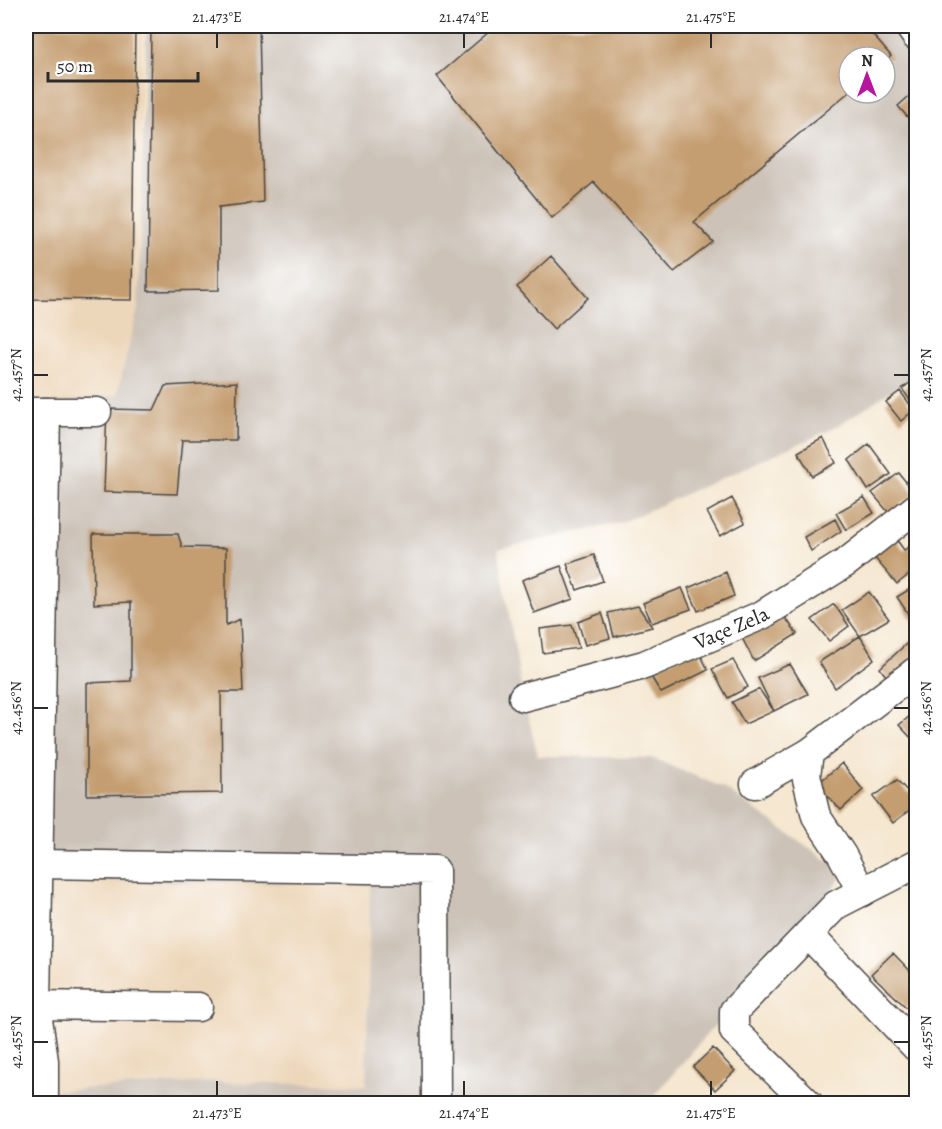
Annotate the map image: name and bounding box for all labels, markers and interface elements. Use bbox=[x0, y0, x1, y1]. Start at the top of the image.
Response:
text: 21.473°E bbox=[192, 7, 242, 27]
text: 21.474°E bbox=[439, 7, 489, 27]
text: 21.475°E bbox=[686, 7, 736, 27]
scale bar bbox=[48, 45, 198, 83]
north arrow bbox=[837, 45, 897, 105]
text: N bbox=[861, 50, 873, 72]
text: 50 m bbox=[57, 54, 93, 78]
text: 42.457°N bbox=[6, 348, 26, 402]
text: 42.457°N bbox=[916, 348, 936, 402]
street label: Vaçe Zela bbox=[689, 600, 775, 657]
text: 42.456°N bbox=[6, 681, 26, 735]
text: 42.456°N bbox=[916, 681, 936, 735]
text: 42.455°N bbox=[6, 1015, 26, 1069]
text: 42.455°N bbox=[916, 1015, 936, 1069]
text: 21.473°E bbox=[192, 1103, 242, 1123]
text: 21.474°E bbox=[439, 1103, 489, 1123]
text: 21.475°E bbox=[686, 1103, 736, 1123]

